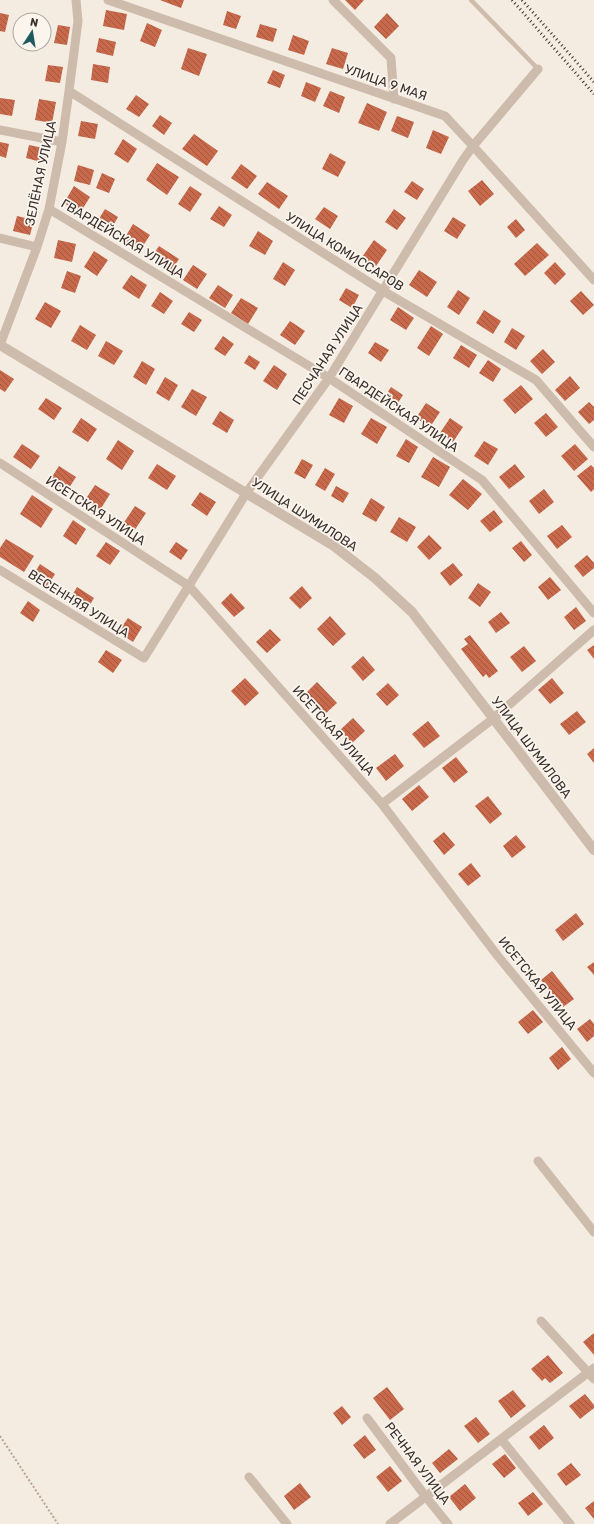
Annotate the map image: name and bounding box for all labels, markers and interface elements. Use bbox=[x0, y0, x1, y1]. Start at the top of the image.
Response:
north arrow bbox=[12, 12, 52, 52]
text: N bbox=[29, 16, 39, 30]
street label: УЛИЦА 9 МАЯ bbox=[343, 61, 429, 104]
street label: ЗЕЛЁНАЯ УЛИЦА bbox=[21, 119, 59, 227]
street label: ГВАРДЕЙСКАЯ УЛИЦА bbox=[58, 196, 187, 281]
street label: УЛИЦА КОМИССАРОВ bbox=[283, 209, 406, 294]
street label: ПЕСЧАНАЯ УЛИЦА bbox=[289, 301, 366, 407]
street label: ГВАРДЕЙСКАЯ УЛИЦА bbox=[336, 364, 462, 455]
street label: ИСЕТСКАЯ УЛИЦА bbox=[43, 473, 148, 548]
street label: УЛИЦА ШУМИЛОВА bbox=[249, 475, 361, 554]
street label: ВЕСЕННЯЯ УЛИЦА bbox=[25, 566, 132, 641]
street label: ИСЕТСКАЯ УЛИЦА bbox=[289, 682, 378, 778]
street label: УЛИЦА ШУМИЛОВА bbox=[489, 694, 575, 801]
street label: ИСЕТСКАЯ УЛИЦА bbox=[495, 934, 580, 1033]
street label: РЕЧНАЯ УЛИЦА bbox=[382, 1419, 453, 1507]

